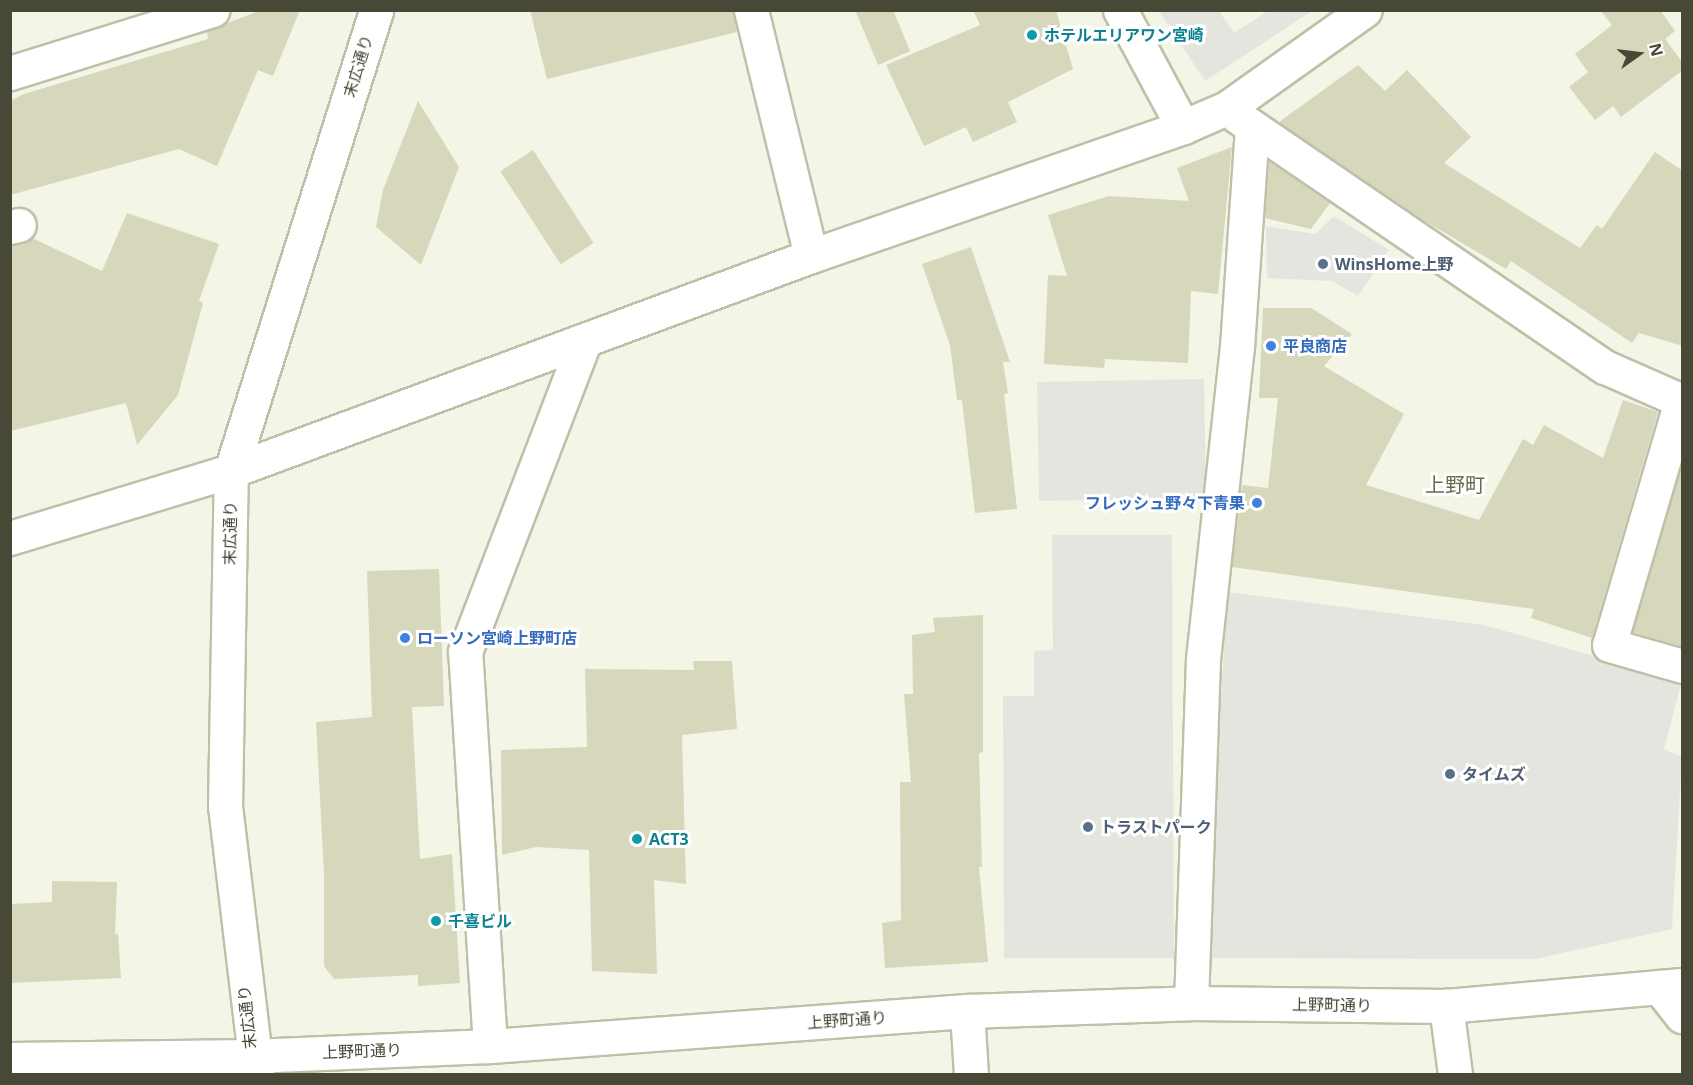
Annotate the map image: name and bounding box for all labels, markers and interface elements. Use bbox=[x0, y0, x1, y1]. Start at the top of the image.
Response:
north arrow bbox=[1609, 24, 1669, 84]
place label: ホテルエリアワン宮崎 bbox=[1044, 25, 1204, 45]
marker: ホテルエリアワン宮崎 bbox=[1025, 28, 1039, 42]
street label: 末広通り bbox=[339, 33, 377, 99]
text: N bbox=[1644, 41, 1669, 59]
place label: WinsHome上野 bbox=[1335, 254, 1453, 274]
marker: WinsHome上野 bbox=[1316, 257, 1330, 271]
place label: 平良商店 bbox=[1283, 336, 1347, 356]
marker: 平良商店 bbox=[1264, 339, 1278, 353]
district label: 上野町 bbox=[1425, 472, 1485, 496]
place label: フレッシュ野々下青果 bbox=[1085, 493, 1245, 513]
marker: フレッシュ野々下青果 bbox=[1250, 496, 1264, 510]
street label: 末広通り bbox=[220, 501, 240, 565]
place label: ローソン宮崎上野町店 bbox=[417, 628, 577, 648]
marker: ローソン宮崎上野町店 bbox=[398, 631, 412, 645]
place label: タイムズ bbox=[1462, 764, 1526, 784]
marker: タイムズ bbox=[1443, 767, 1457, 781]
place label: トラストパーク bbox=[1100, 817, 1212, 837]
marker: トラストパーク bbox=[1081, 820, 1095, 834]
place label: ACT3 bbox=[649, 829, 689, 849]
marker: ACT3 bbox=[630, 832, 644, 846]
place label: 千喜ビル bbox=[448, 911, 512, 931]
marker: 千喜ビル bbox=[429, 914, 443, 928]
street label: 末広通り bbox=[234, 984, 260, 1050]
street label: 上野町通り bbox=[1292, 995, 1372, 1015]
street label: 上野町通り bbox=[806, 1008, 888, 1032]
street label: 上野町通り bbox=[322, 1040, 402, 1062]

